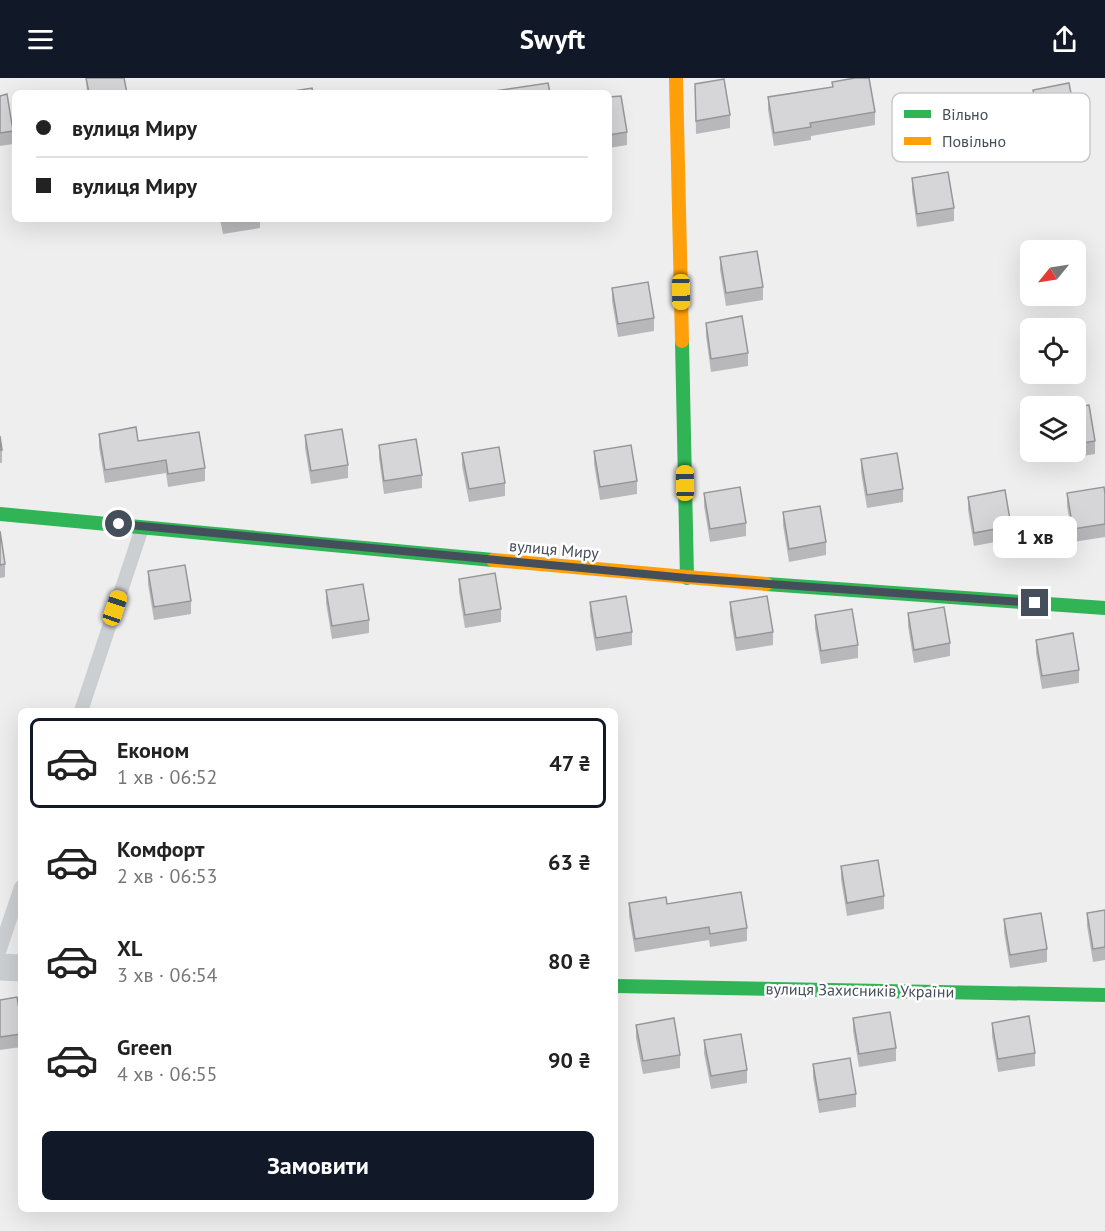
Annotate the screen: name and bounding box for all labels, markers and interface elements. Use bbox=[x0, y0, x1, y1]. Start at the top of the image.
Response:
text: Swyft bbox=[520, 22, 585, 56]
icon: menu bbox=[24, 23, 57, 56]
icon: share bbox=[1048, 23, 1081, 56]
legend bbox=[892, 93, 1090, 162]
text: Вільно bbox=[942, 104, 988, 124]
text: вулиця Миру bbox=[72, 114, 197, 142]
text: Повільно bbox=[942, 131, 1006, 151]
text: вулиця Миру bbox=[72, 172, 197, 200]
north arrow bbox=[1020, 240, 1086, 306]
map controls bbox=[1020, 240, 1086, 462]
car bbox=[672, 274, 690, 310]
button: locate bbox=[1020, 318, 1086, 384]
button: layers bbox=[1020, 396, 1086, 462]
car bbox=[676, 465, 694, 501]
route start bbox=[105, 510, 132, 537]
callout: 1 хв bbox=[993, 516, 1077, 558]
text: 1 хв bbox=[1017, 524, 1054, 550]
street label: вулиця Миру bbox=[508, 535, 600, 563]
car bbox=[101, 588, 129, 628]
route end bbox=[1021, 589, 1048, 616]
icon: car bbox=[45, 736, 99, 790]
text: Економ bbox=[117, 736, 189, 764]
text: 47 ₴ bbox=[549, 749, 591, 777]
text: 1 хв · 06:52 bbox=[117, 764, 218, 790]
icon: car bbox=[45, 835, 99, 889]
text: Комфорт bbox=[117, 835, 205, 863]
text: 63 ₴ bbox=[548, 848, 591, 876]
text: 2 хв · 06:53 bbox=[117, 863, 218, 889]
icon: car bbox=[45, 934, 99, 988]
text: XL bbox=[117, 934, 142, 962]
text: 80 ₴ bbox=[548, 947, 591, 975]
text: 3 хв · 06:54 bbox=[117, 962, 218, 988]
street label: вулиця Захисників України bbox=[766, 978, 954, 1002]
icon: car bbox=[45, 1033, 99, 1087]
text: Green bbox=[117, 1033, 172, 1061]
text: 90 ₴ bbox=[548, 1046, 591, 1074]
text: 4 хв · 06:55 bbox=[117, 1061, 218, 1087]
button: Замовити bbox=[42, 1131, 594, 1200]

